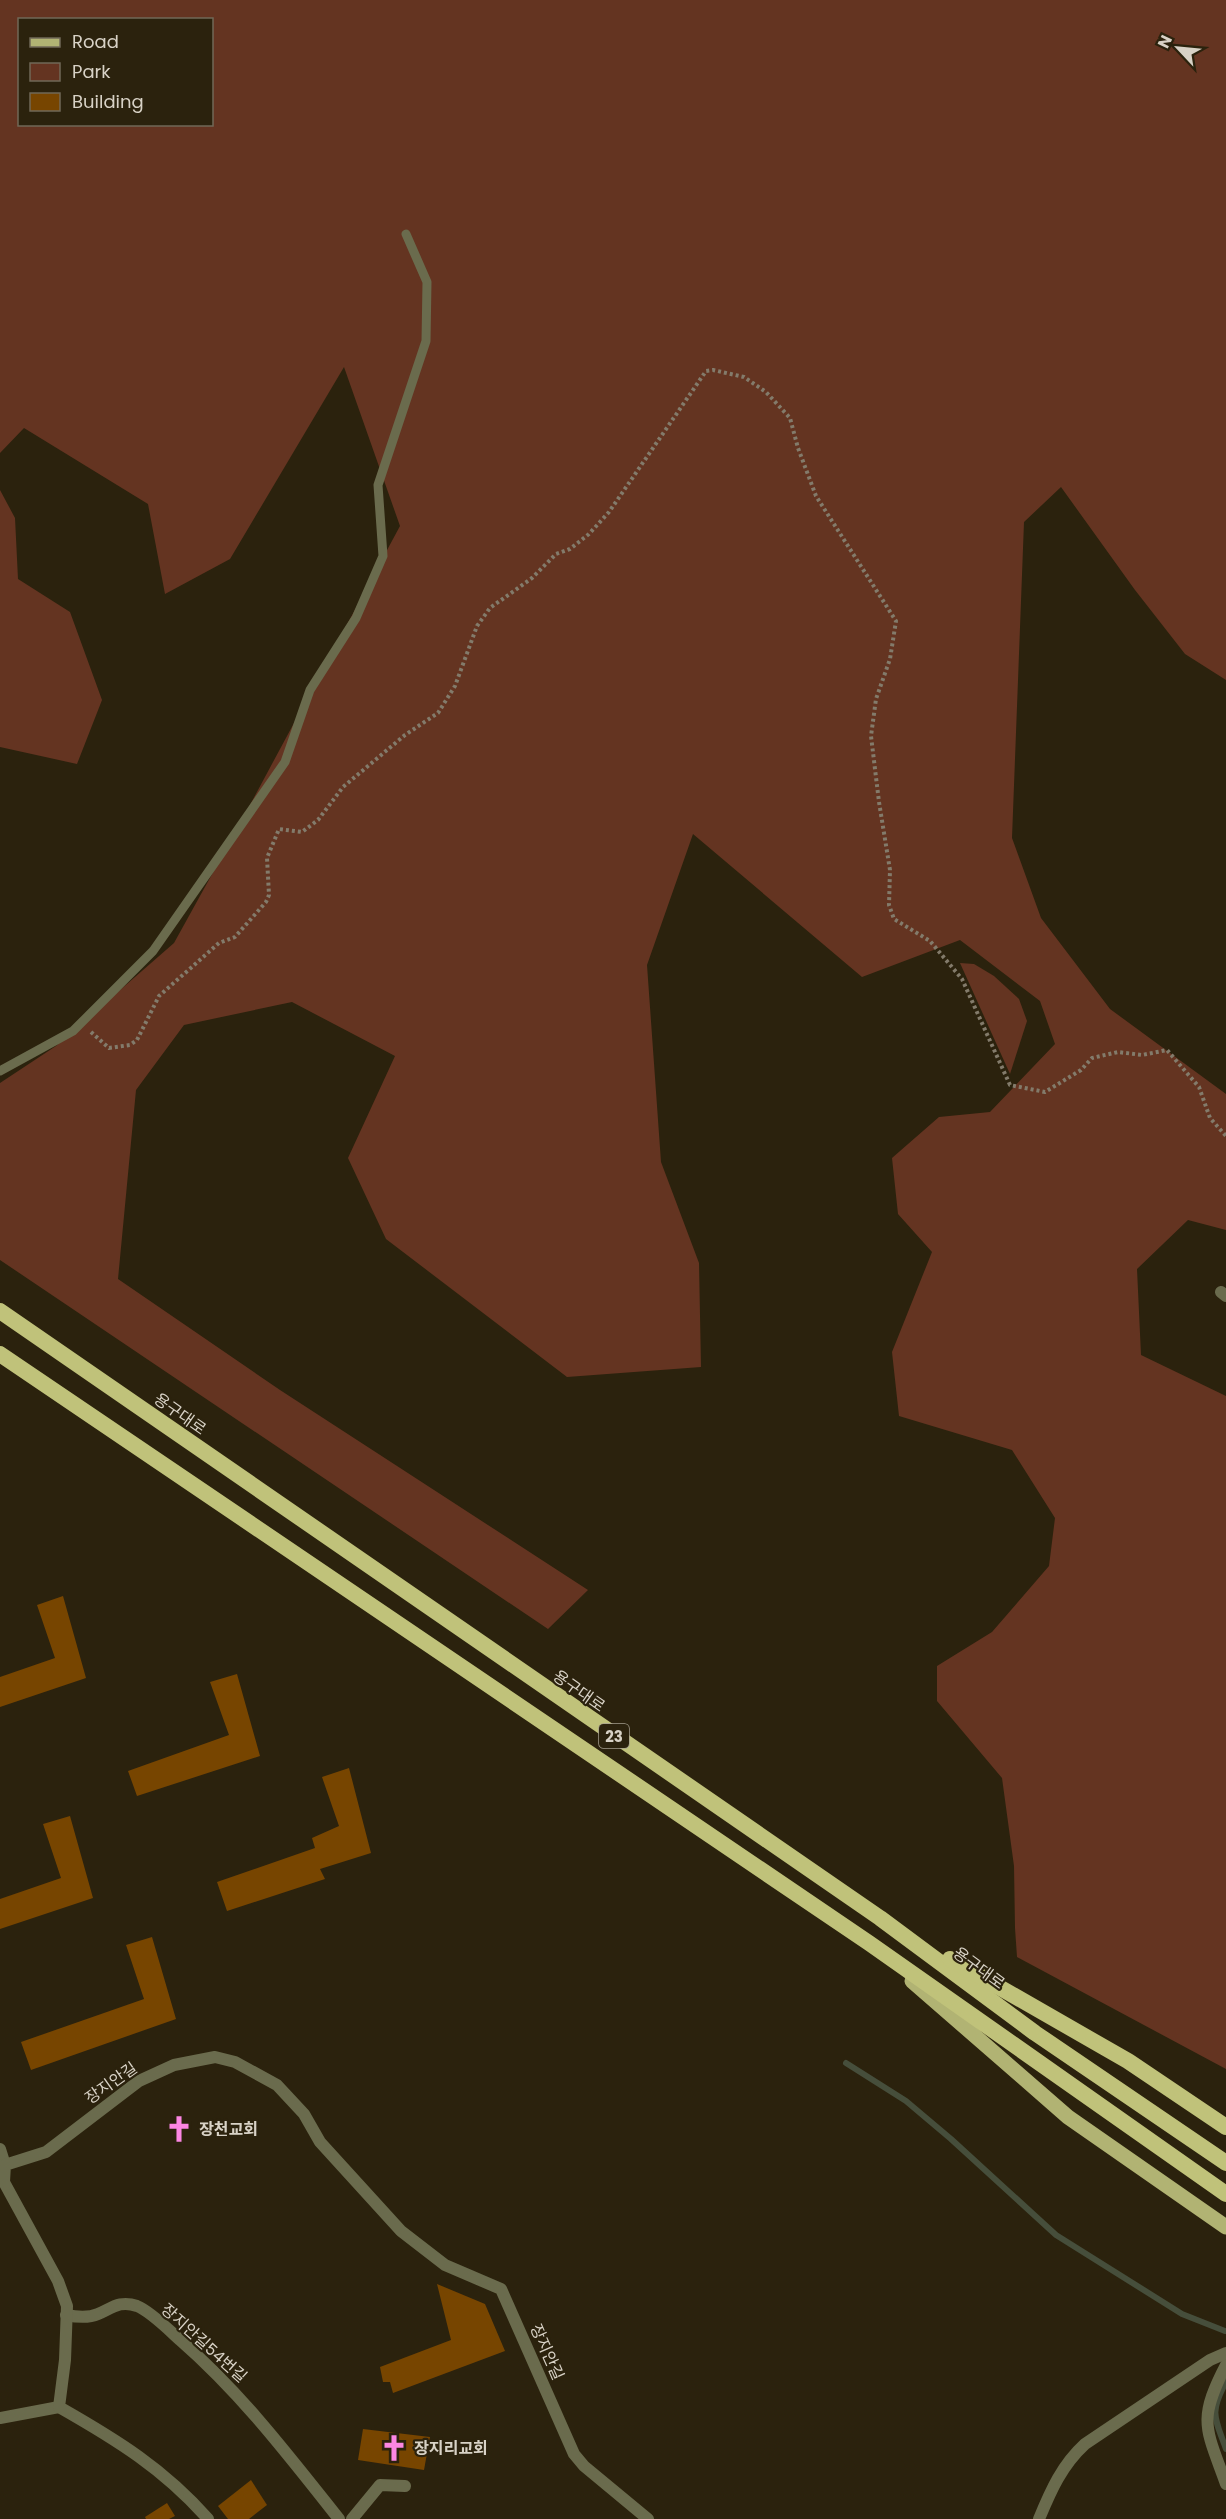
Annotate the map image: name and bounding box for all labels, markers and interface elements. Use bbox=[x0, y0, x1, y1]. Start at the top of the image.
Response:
legend bbox=[18, 18, 213, 126]
north arrow bbox=[1148, 18, 1208, 78]
text: Road bbox=[72, 29, 119, 54]
text: N bbox=[1152, 31, 1178, 52]
text: Park bbox=[72, 59, 111, 84]
text: Building bbox=[72, 89, 144, 114]
street label: 용구대로 bbox=[149, 1388, 211, 1440]
street label: 용구대로 bbox=[548, 1665, 610, 1717]
road number: 23 bbox=[599, 1724, 629, 1748]
street label: 용구대로 bbox=[948, 1941, 1010, 1995]
street label: 장지안길 bbox=[80, 2057, 142, 2109]
church icon: 장천교회 bbox=[164, 2114, 194, 2144]
place label: 장천교회 bbox=[199, 2118, 258, 2141]
street label: 장지안길54번길 bbox=[156, 2298, 252, 2388]
street label: 장지안길 bbox=[525, 2320, 569, 2384]
church icon: 장지리교회 bbox=[379, 2433, 409, 2463]
place label: 장지리교회 bbox=[414, 2437, 488, 2460]

